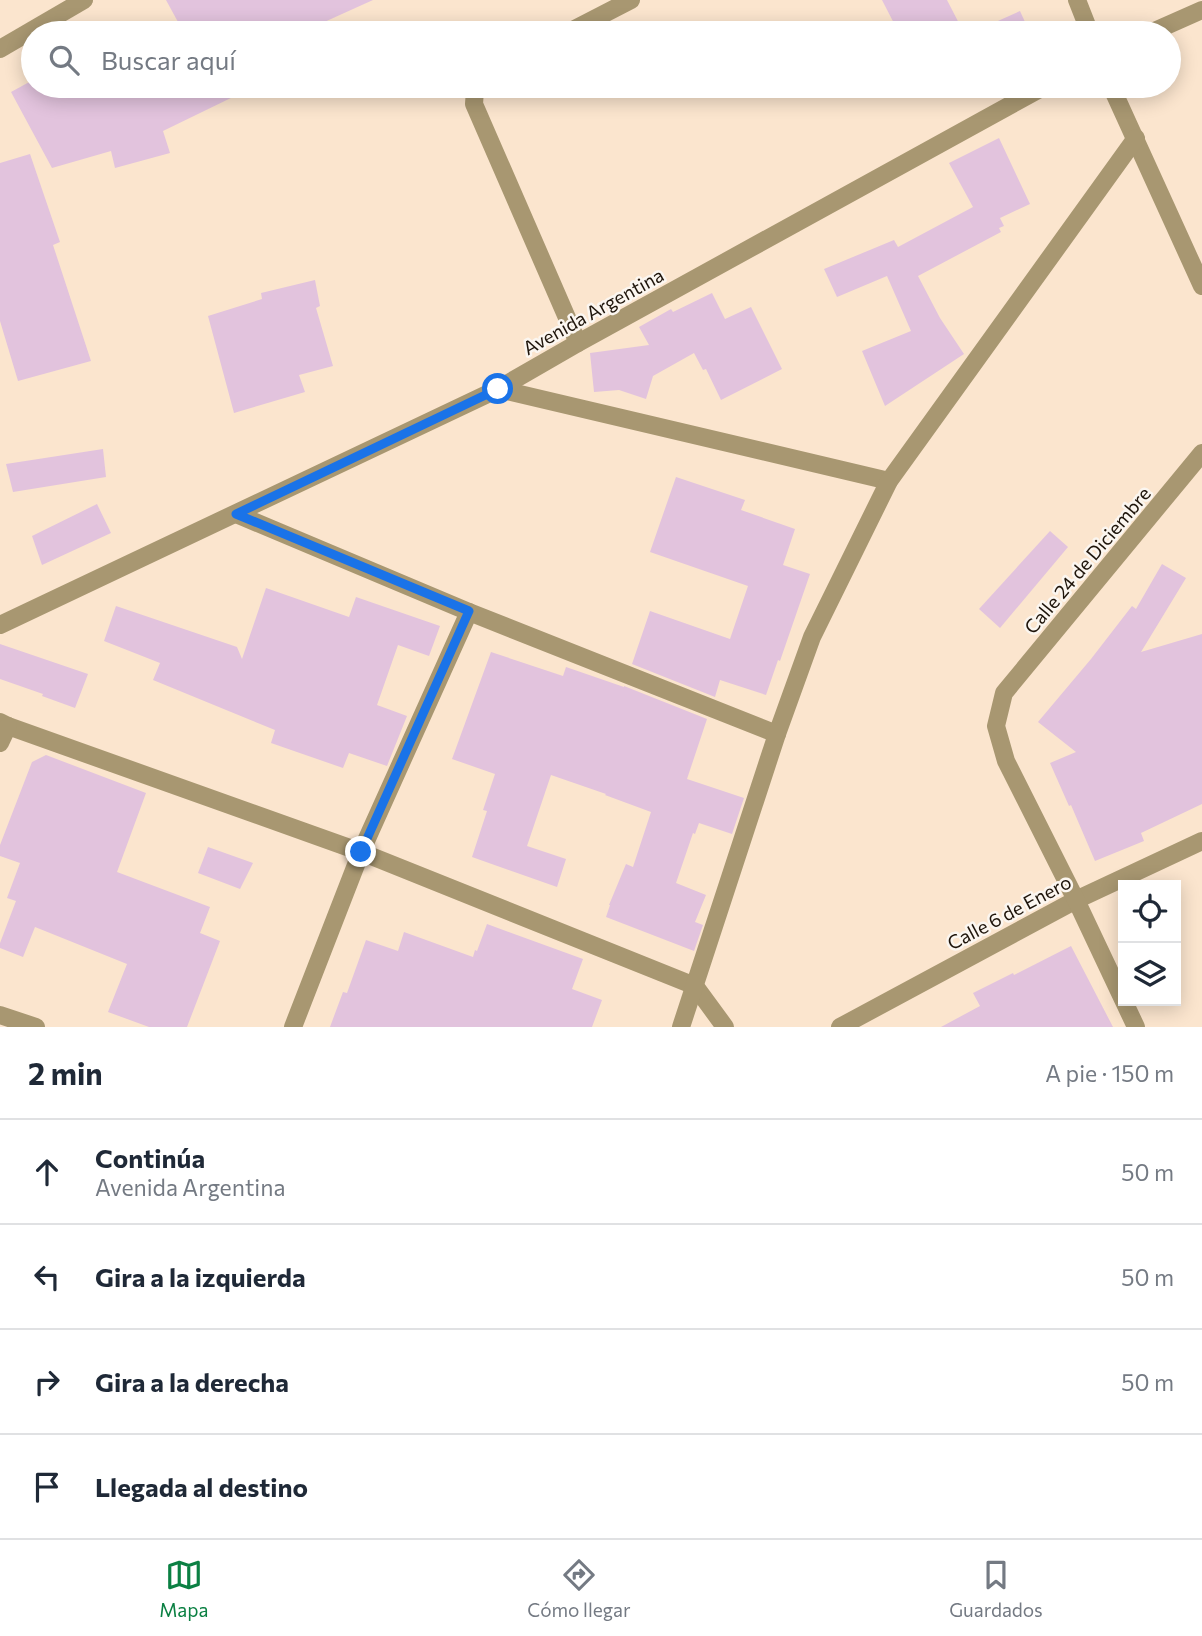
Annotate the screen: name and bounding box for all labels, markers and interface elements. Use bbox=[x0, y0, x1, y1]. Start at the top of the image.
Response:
search box bbox=[21, 21, 1181, 98]
icon: search bbox=[45, 41, 83, 79]
text: Buscar aquí bbox=[101, 44, 236, 75]
street label: Avenida Argentina bbox=[519, 263, 667, 359]
route start bbox=[482, 373, 513, 404]
street label: Calle 24 de Diciembre bbox=[1019, 482, 1155, 638]
route end bbox=[345, 836, 376, 867]
street label: Calle 6 de Enero bbox=[943, 870, 1075, 954]
map controls bbox=[1118, 880, 1181, 1006]
button: locate bbox=[1118, 880, 1181, 943]
button: layers bbox=[1118, 943, 1181, 1006]
text: 2 min bbox=[28, 1054, 103, 1091]
text: A pie · 150 m bbox=[1045, 1059, 1174, 1087]
text: Continúa bbox=[95, 1142, 205, 1173]
icon: ahead bbox=[28, 1153, 66, 1191]
text: 50 m bbox=[1121, 1158, 1174, 1186]
text: Avenida Argentina bbox=[95, 1173, 285, 1201]
icon: left bbox=[28, 1258, 66, 1296]
text: Gira a la izquierda bbox=[95, 1261, 306, 1292]
text: 50 m bbox=[1121, 1263, 1174, 1291]
icon: right bbox=[28, 1363, 66, 1401]
text: Gira a la derecha bbox=[95, 1366, 289, 1397]
text: 50 m bbox=[1121, 1368, 1174, 1396]
icon: arrive bbox=[28, 1468, 66, 1506]
text: Llegada al destino bbox=[95, 1471, 308, 1502]
tab: Mapa bbox=[159, 1556, 208, 1621]
tab: Cómo llegar bbox=[527, 1556, 630, 1621]
tab: Guardados bbox=[949, 1556, 1043, 1621]

